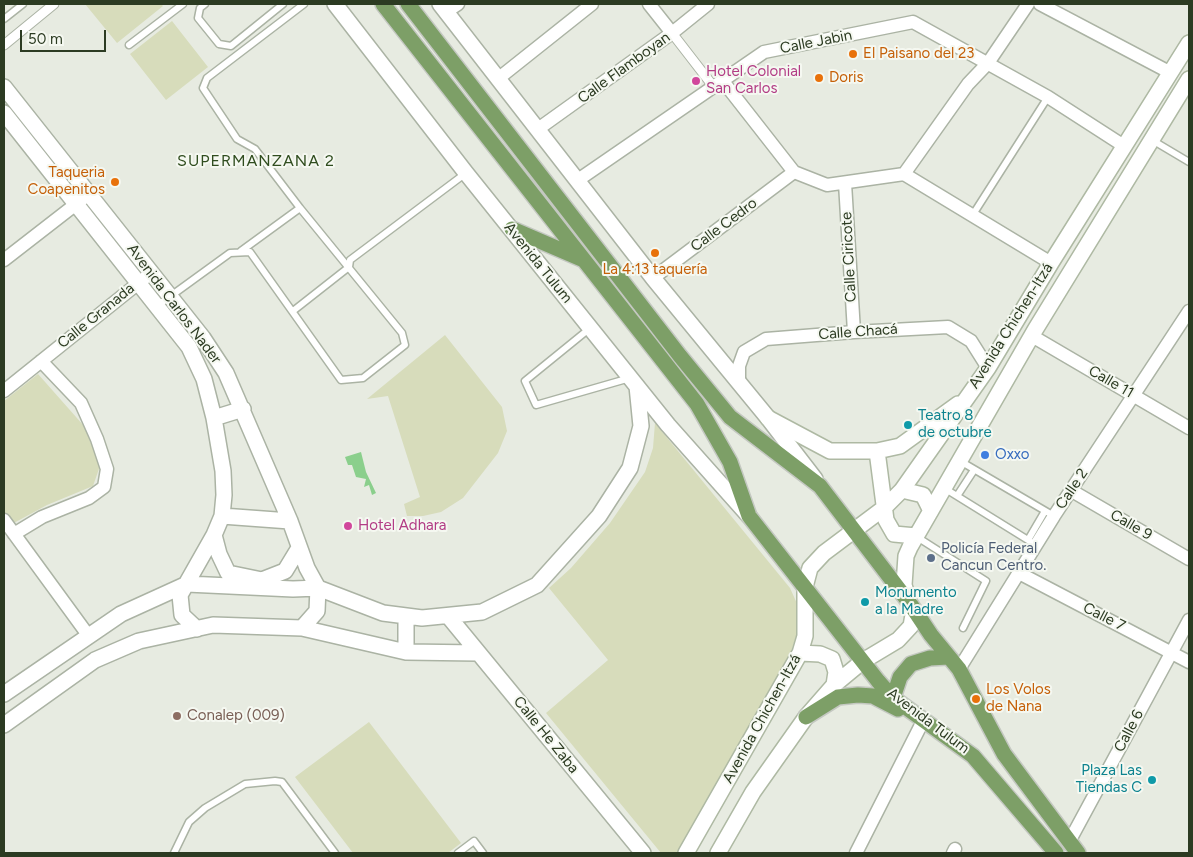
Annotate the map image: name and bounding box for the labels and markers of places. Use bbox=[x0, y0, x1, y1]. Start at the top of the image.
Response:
place label: El Paisano del 23 bbox=[863, 45, 974, 63]
marker: El Paisano del 23 bbox=[847, 48, 859, 60]
place label: Hotel Colonial San Carlos bbox=[706, 63, 801, 98]
place label: Doris bbox=[829, 69, 864, 87]
marker: Doris bbox=[813, 72, 825, 84]
marker: Hotel Colonial San Carlos bbox=[690, 75, 702, 87]
place label: Taqueria Coapenitos bbox=[28, 164, 105, 199]
marker: Taqueria Coapenitos bbox=[109, 176, 121, 188]
marker: La 4:13 taquería bbox=[649, 247, 661, 259]
place label: La 4:13 taquería bbox=[602, 261, 708, 279]
place label: Teatro 8 de octubre bbox=[918, 407, 992, 442]
marker: Teatro 8 de octubre bbox=[902, 419, 914, 431]
place label: Oxxo bbox=[995, 446, 1030, 464]
marker: Oxxo bbox=[979, 449, 991, 461]
place label: Hotel Adhara bbox=[358, 517, 446, 535]
marker: Hotel Adhara bbox=[342, 520, 354, 532]
place label: Policía Federal Cancun Centro. bbox=[941, 540, 1046, 575]
marker: Policía Federal Cancun Centro. bbox=[925, 552, 937, 564]
place label: Monumento a la Madre bbox=[875, 584, 957, 619]
marker: Monumento a la Madre bbox=[859, 596, 871, 608]
place label: Los Volos de Nana bbox=[986, 681, 1051, 716]
marker: Los Volos de Nana bbox=[970, 693, 982, 705]
place label: Conalep (009) bbox=[187, 707, 285, 725]
marker: Conalep (009) bbox=[171, 710, 183, 722]
place label: Plaza Las Tiendas C bbox=[1076, 762, 1142, 797]
marker: Plaza Las Tiendas C bbox=[1146, 774, 1158, 786]

